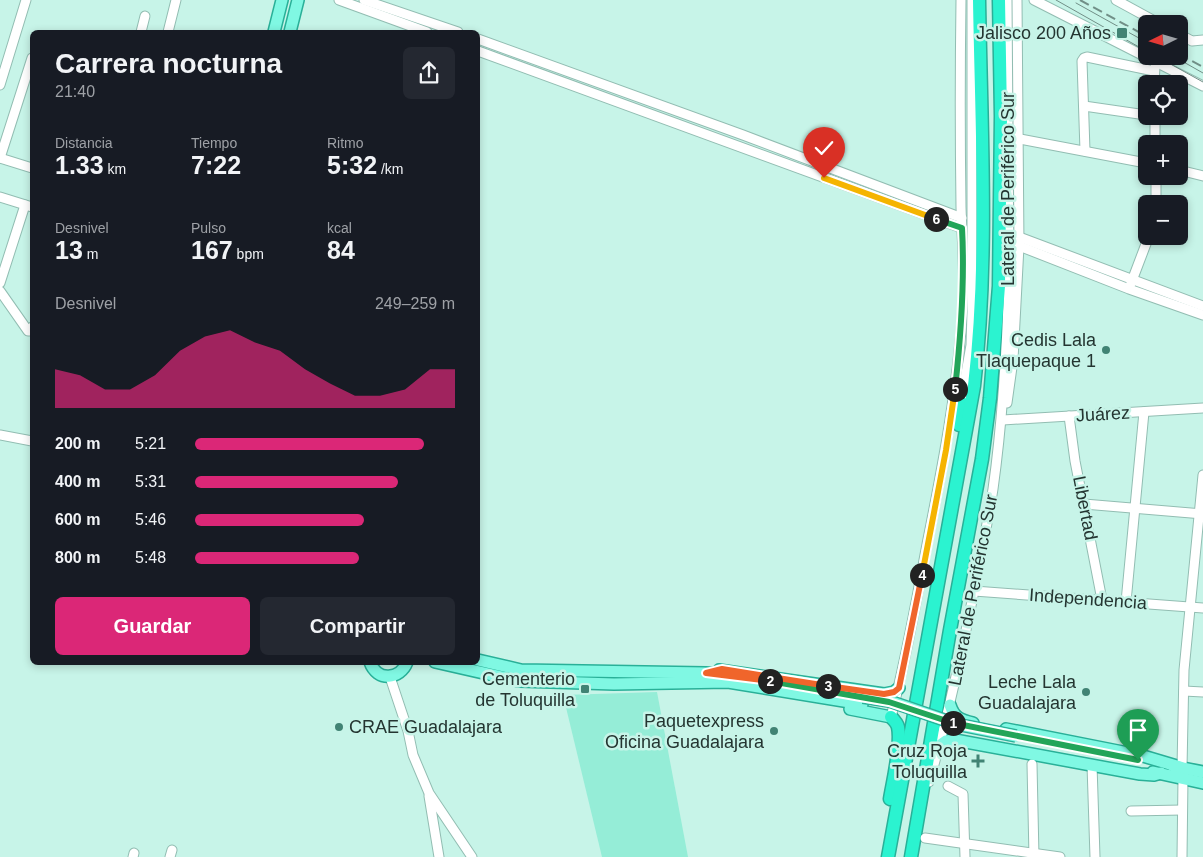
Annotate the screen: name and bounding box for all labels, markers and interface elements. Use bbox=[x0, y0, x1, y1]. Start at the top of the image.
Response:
north arrow bbox=[1138, 15, 1188, 65]
map controls bbox=[1138, 15, 1188, 245]
place label: Jalisco 200 Años bbox=[976, 23, 1111, 43]
marker: Jalisco 200 Años bbox=[1115, 26, 1129, 40]
button: share bbox=[403, 47, 455, 99]
text: Carrera nocturna bbox=[55, 48, 282, 79]
button: locate bbox=[1138, 75, 1188, 125]
text: 21:40 bbox=[55, 83, 95, 100]
street label: Lateral de Periférico Sur bbox=[998, 92, 1018, 286]
pin bbox=[803, 127, 845, 178]
icon: check bbox=[810, 134, 838, 162]
text: Distancia bbox=[55, 135, 113, 151]
text: Tiempo bbox=[191, 135, 237, 151]
text: Ritmo bbox=[327, 135, 364, 151]
button: + bbox=[1138, 135, 1188, 185]
text: 1.33 bbox=[55, 151, 104, 179]
text: 7:22 bbox=[191, 151, 241, 179]
text: 5:32 bbox=[327, 151, 377, 179]
text: km bbox=[104, 161, 126, 177]
text: /km bbox=[377, 161, 404, 177]
button: − bbox=[1138, 195, 1188, 245]
pin: 6 bbox=[924, 206, 948, 232]
text: 6 bbox=[933, 211, 940, 227]
text: Desnivel bbox=[55, 220, 109, 236]
text: Pulso bbox=[191, 220, 226, 236]
text: kcal bbox=[327, 220, 352, 236]
text: 13 bbox=[55, 236, 83, 264]
text: 167 bbox=[191, 236, 233, 264]
text: 84 bbox=[327, 236, 355, 264]
text: m bbox=[83, 246, 98, 262]
text: bpm bbox=[233, 246, 264, 262]
text: Desnivel bbox=[55, 295, 116, 312]
text: 249–259 m bbox=[375, 295, 455, 312]
place label: Cedis Lala Tlaquepaque 1 bbox=[976, 330, 1097, 371]
marker: Cedis Lala Tlaquepaque 1 bbox=[1100, 344, 1112, 356]
pin: 5 bbox=[942, 376, 968, 402]
text: 5 bbox=[952, 381, 959, 397]
street label: Juárez bbox=[1075, 403, 1131, 425]
text: 200 m bbox=[55, 435, 100, 452]
text: 5:21 bbox=[135, 435, 166, 452]
text: 400 m bbox=[55, 473, 100, 490]
text: 5:31 bbox=[135, 473, 166, 490]
street label: Libertad bbox=[1069, 474, 1101, 542]
street label: Lateral de Periférico Sur bbox=[945, 493, 1001, 687]
text: 600 m bbox=[55, 511, 100, 528]
text: 5:46 bbox=[135, 511, 166, 528]
text: 800 m bbox=[55, 549, 100, 566]
text: 5:48 bbox=[135, 549, 166, 566]
pin: 4 bbox=[910, 562, 934, 588]
text: 4 bbox=[919, 567, 926, 583]
street label: Independencia bbox=[1028, 585, 1149, 613]
button: Guardar bbox=[55, 597, 250, 655]
button: Compartir bbox=[260, 597, 455, 655]
pin: 2 bbox=[758, 668, 782, 694]
place label: Cementerio de Toluquilla bbox=[475, 669, 576, 710]
place label: Leche Lala Guadalajara bbox=[978, 672, 1077, 713]
text: 2 bbox=[767, 673, 774, 689]
pin: 3 bbox=[816, 674, 840, 698]
text: 3 bbox=[825, 678, 832, 694]
marker: Cementerio de Toluquilla bbox=[579, 683, 591, 695]
marker: Leche Lala Guadalajara bbox=[1080, 686, 1092, 698]
pin bbox=[1117, 709, 1159, 760]
pin: 1 bbox=[940, 710, 966, 736]
place label: Paquetexpress Oficina Guadalajara bbox=[605, 711, 765, 752]
text: 1 bbox=[950, 715, 957, 731]
icon: arrive bbox=[1124, 716, 1152, 744]
place label: CRAE Guadalajara bbox=[349, 717, 503, 737]
marker: CRAE Guadalajara bbox=[333, 721, 345, 733]
marker: Paquetexpress Oficina Guadalajara bbox=[768, 725, 780, 737]
place label: Cruz Roja Toluquilla bbox=[887, 741, 968, 782]
marker: Cruz Roja Toluquilla bbox=[971, 754, 985, 768]

